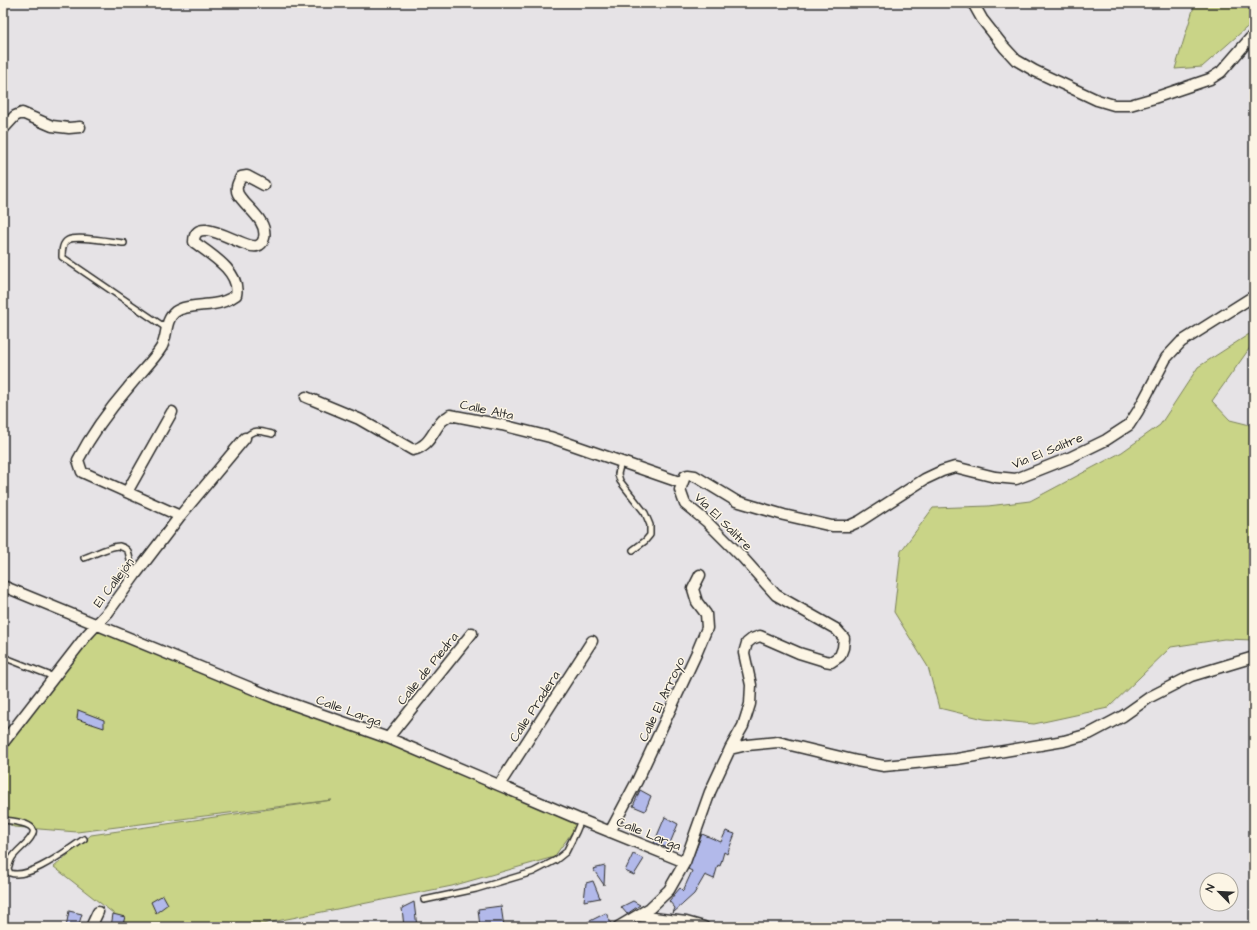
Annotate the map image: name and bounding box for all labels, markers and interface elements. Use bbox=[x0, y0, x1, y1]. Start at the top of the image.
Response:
street label: Calle Alta bbox=[458, 396, 516, 425]
street label: Vía El Salitre bbox=[1009, 428, 1086, 473]
street label: Vía El Salitre bbox=[690, 489, 756, 555]
street label: El Callejón bbox=[89, 554, 139, 611]
street label: Calle de Piedra bbox=[393, 628, 463, 709]
street label: Calle El Arroyo bbox=[634, 654, 691, 745]
street label: Calle Pradera bbox=[505, 667, 565, 746]
street label: Calle Larga bbox=[313, 691, 384, 732]
street label: Calle Larga bbox=[613, 813, 684, 856]
north arrow bbox=[1199, 872, 1239, 912]
text: N bbox=[1202, 882, 1219, 894]

